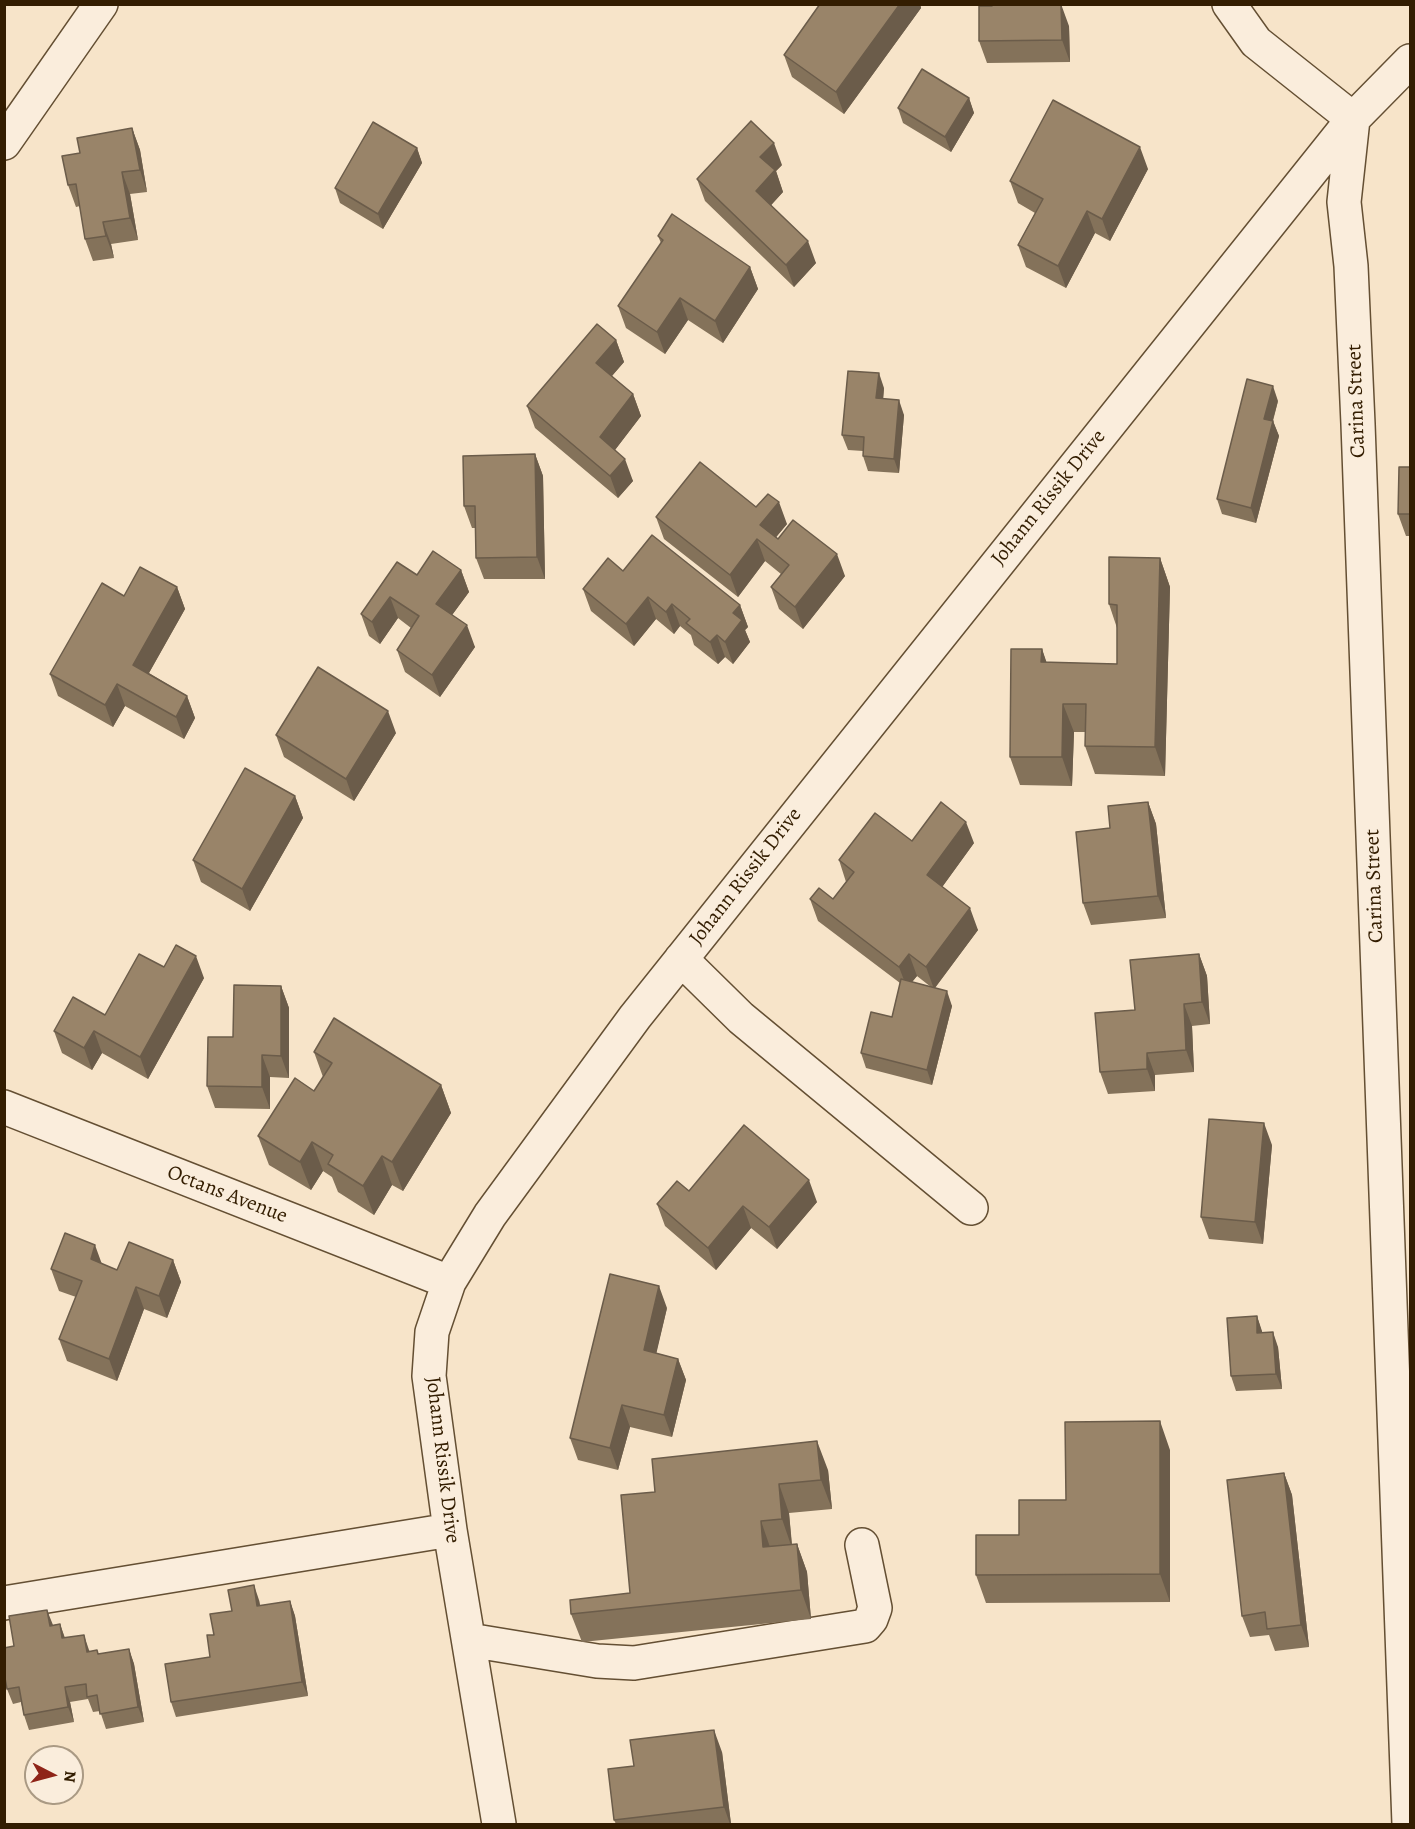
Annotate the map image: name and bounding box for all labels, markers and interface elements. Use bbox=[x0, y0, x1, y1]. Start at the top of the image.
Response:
street label: Carina Street bbox=[1342, 344, 1372, 458]
street label: Johann Rissik Drive bbox=[986, 425, 1112, 571]
street label: Johann Rissik Drive bbox=[684, 803, 808, 951]
street label: Carina Street bbox=[1360, 829, 1390, 943]
street label: Octans Avenue bbox=[163, 1161, 291, 1229]
street label: Johann Rissik Drive bbox=[419, 1375, 465, 1545]
north arrow bbox=[24, 1745, 84, 1805]
text: N bbox=[58, 1770, 81, 1784]

